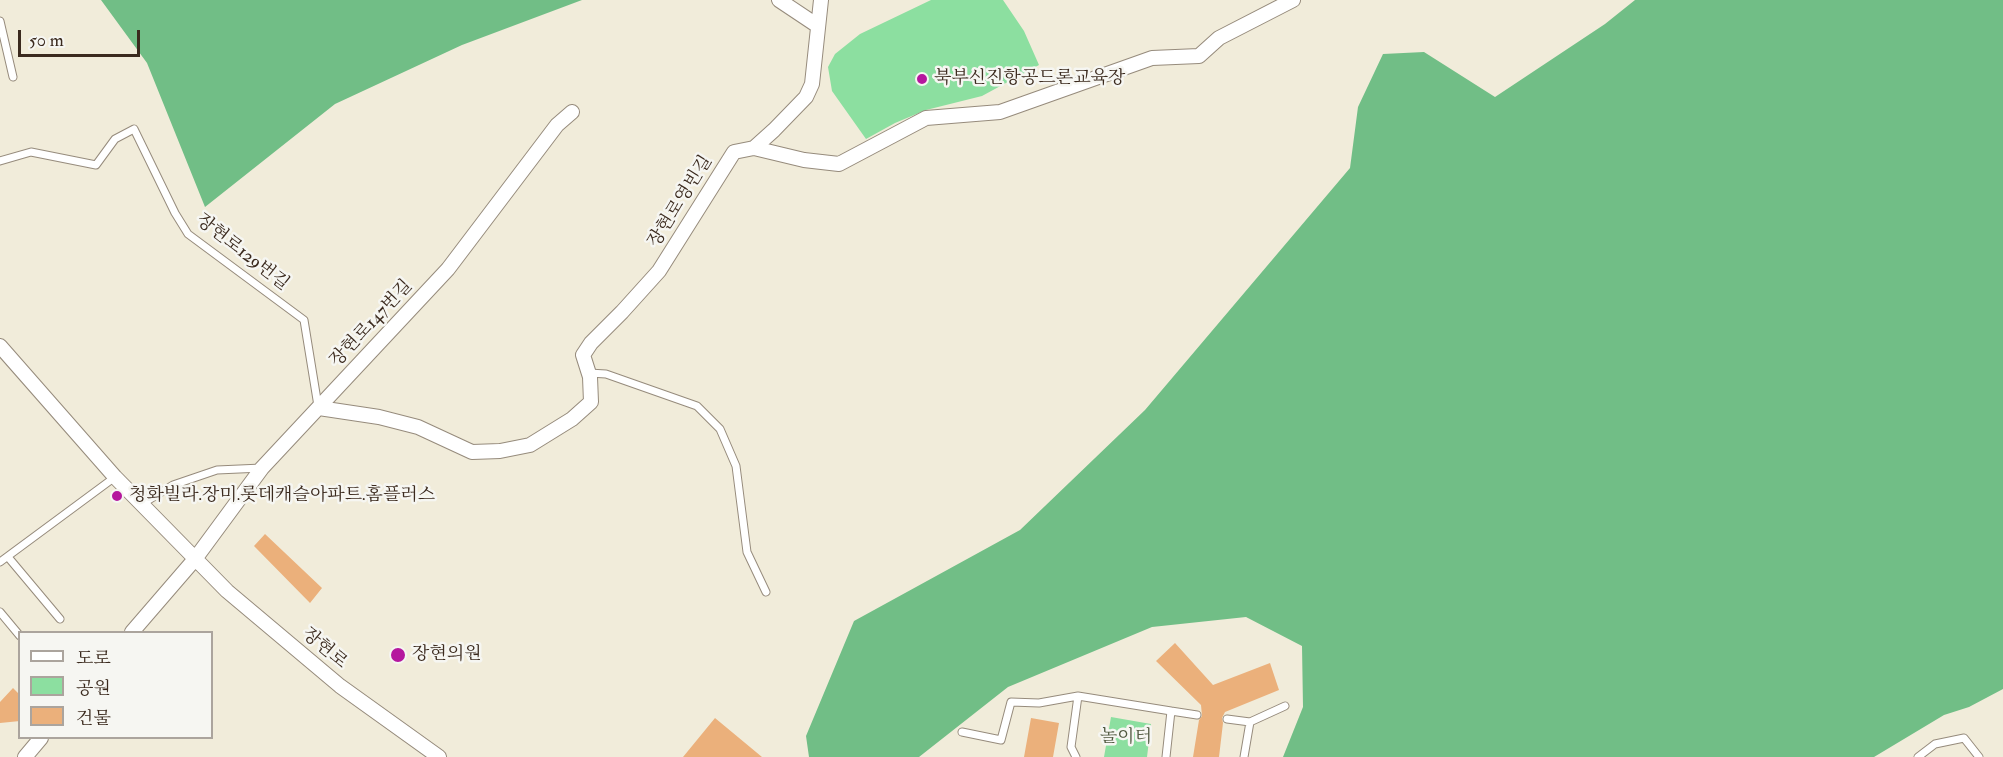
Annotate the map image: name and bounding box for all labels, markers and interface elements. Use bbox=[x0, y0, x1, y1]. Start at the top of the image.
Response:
scale bar bbox=[21, 18, 142, 56]
text: 50 m bbox=[29, 29, 64, 52]
place label: 북부신진항공드론교육장 bbox=[934, 68, 1125, 90]
marker: 북부신진항공드론교육장 bbox=[915, 72, 929, 86]
street label: 장현로영빈길 bbox=[644, 152, 718, 252]
street label: 장현로129번길 bbox=[191, 210, 293, 296]
street label: 장현로147번길 bbox=[326, 276, 418, 372]
place label: 청화빌라.장미.롯데캐슬아파트.홈플러스 bbox=[129, 485, 435, 507]
marker: 청화빌라.장미.롯데캐슬아파트.홈플러스 bbox=[110, 489, 124, 503]
street label: 장현로 bbox=[297, 624, 351, 674]
legend bbox=[18, 631, 213, 739]
place label: 장현의원 bbox=[412, 644, 482, 666]
marker: 장현의원 bbox=[389, 646, 407, 664]
text: 도로 bbox=[76, 647, 111, 670]
text: 공원 bbox=[76, 677, 111, 700]
text: 건물 bbox=[76, 707, 111, 730]
park label: 놀이터 bbox=[1100, 727, 1152, 749]

